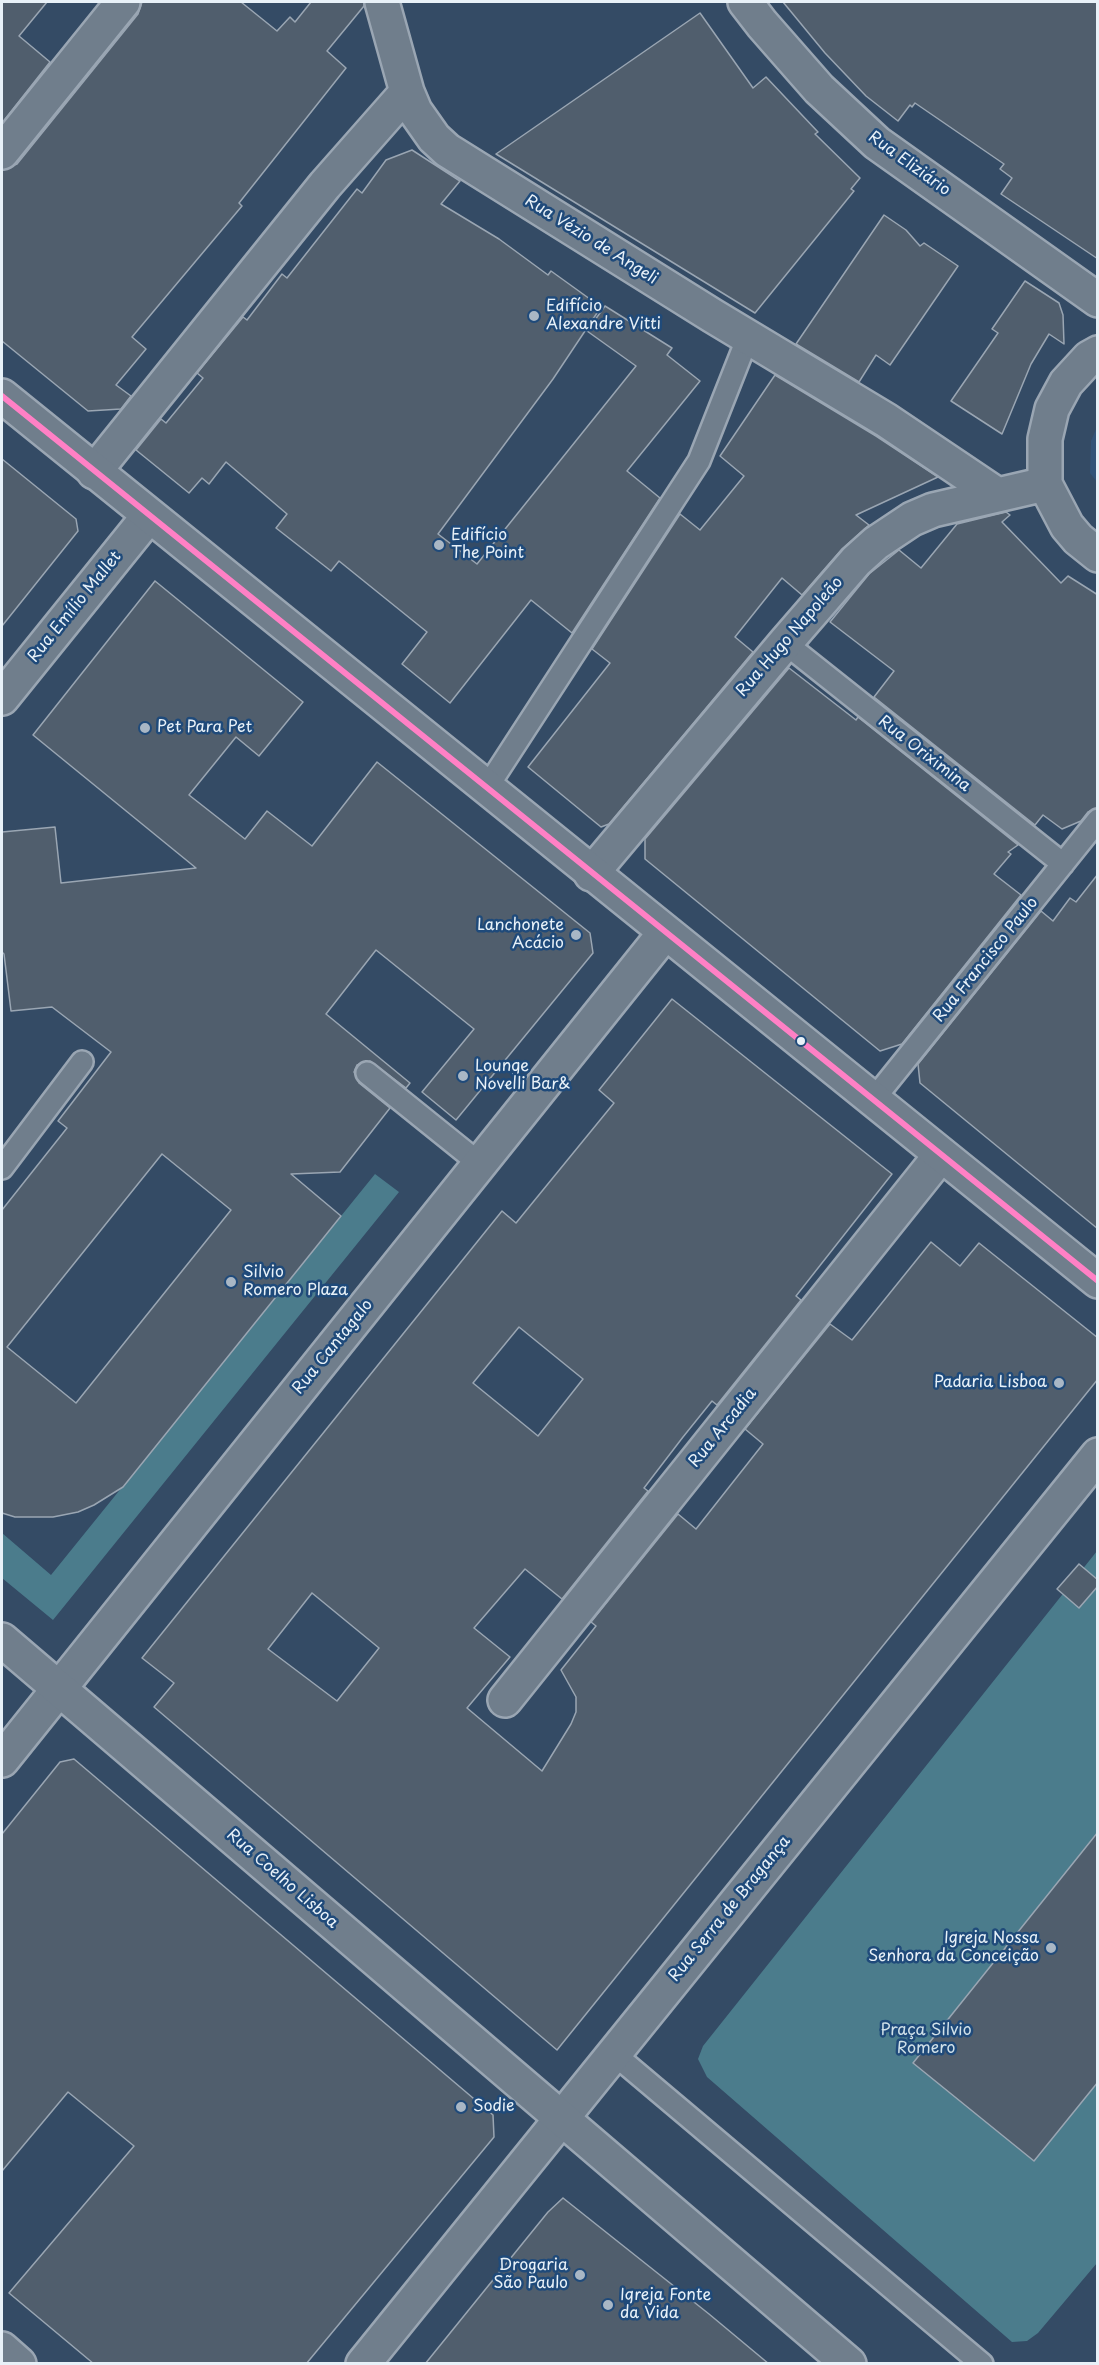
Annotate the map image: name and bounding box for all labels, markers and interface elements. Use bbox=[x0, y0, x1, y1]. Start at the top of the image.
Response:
street label: Rua Eliziário bbox=[864, 128, 954, 200]
street label: Rua Vézio de Angeli bbox=[521, 191, 661, 289]
place label: Edifício Alexandre Vitti bbox=[546, 297, 661, 335]
marker: Edifício Alexandre Vitti bbox=[527, 309, 541, 323]
place label: Edifício The Point bbox=[451, 526, 524, 564]
marker: Edifício The Point bbox=[432, 538, 446, 552]
street label: Rua Emílio Mallet bbox=[24, 548, 126, 666]
street label: Rua Hugo Napoleão bbox=[733, 573, 847, 701]
street label: Rua Oriximina bbox=[874, 712, 974, 796]
place label: Pet Para Pet bbox=[157, 718, 252, 738]
marker: Pet Para Pet bbox=[138, 721, 152, 735]
street label: Rua Francisco Paulo bbox=[930, 894, 1042, 1026]
place label: Lanchonete Acácio bbox=[477, 916, 564, 954]
marker: Lanchonete Acácio bbox=[569, 928, 583, 942]
unlabelled marker bbox=[795, 1035, 807, 1047]
place label: Lounge Novelli Bar& bbox=[475, 1057, 571, 1095]
marker: Lounge Novelli Bar& bbox=[456, 1069, 470, 1083]
place label: Silvio Romero Plaza bbox=[243, 1263, 348, 1301]
marker: Silvio Romero Plaza bbox=[224, 1275, 238, 1289]
street label: Rua Cantagalo bbox=[289, 1296, 377, 1398]
place label: Padaria Lisboa bbox=[934, 1373, 1047, 1393]
marker: Padaria Lisboa bbox=[1052, 1376, 1066, 1390]
street label: Rua Arcadia bbox=[685, 1384, 761, 1472]
street label: Rua Coelho Lisboa bbox=[222, 1825, 342, 1933]
street label: Rua Serra de Bragança bbox=[665, 1832, 795, 1986]
place label: Igreja Nossa Senhora da Conceição bbox=[868, 1929, 1039, 1967]
marker: Igreja Nossa Senhora da Conceição bbox=[1044, 1941, 1058, 1955]
park label: Praça Silvio Romero bbox=[880, 2021, 972, 2059]
place label: Sodie bbox=[473, 2097, 515, 2117]
marker: Sodie bbox=[454, 2100, 468, 2114]
place label: Drogaria São Paulo bbox=[494, 2256, 568, 2294]
marker: Drogaria São Paulo bbox=[573, 2268, 587, 2282]
place label: Igreja Fonte da Vida bbox=[620, 2286, 711, 2324]
marker: Igreja Fonte da Vida bbox=[601, 2298, 615, 2312]

